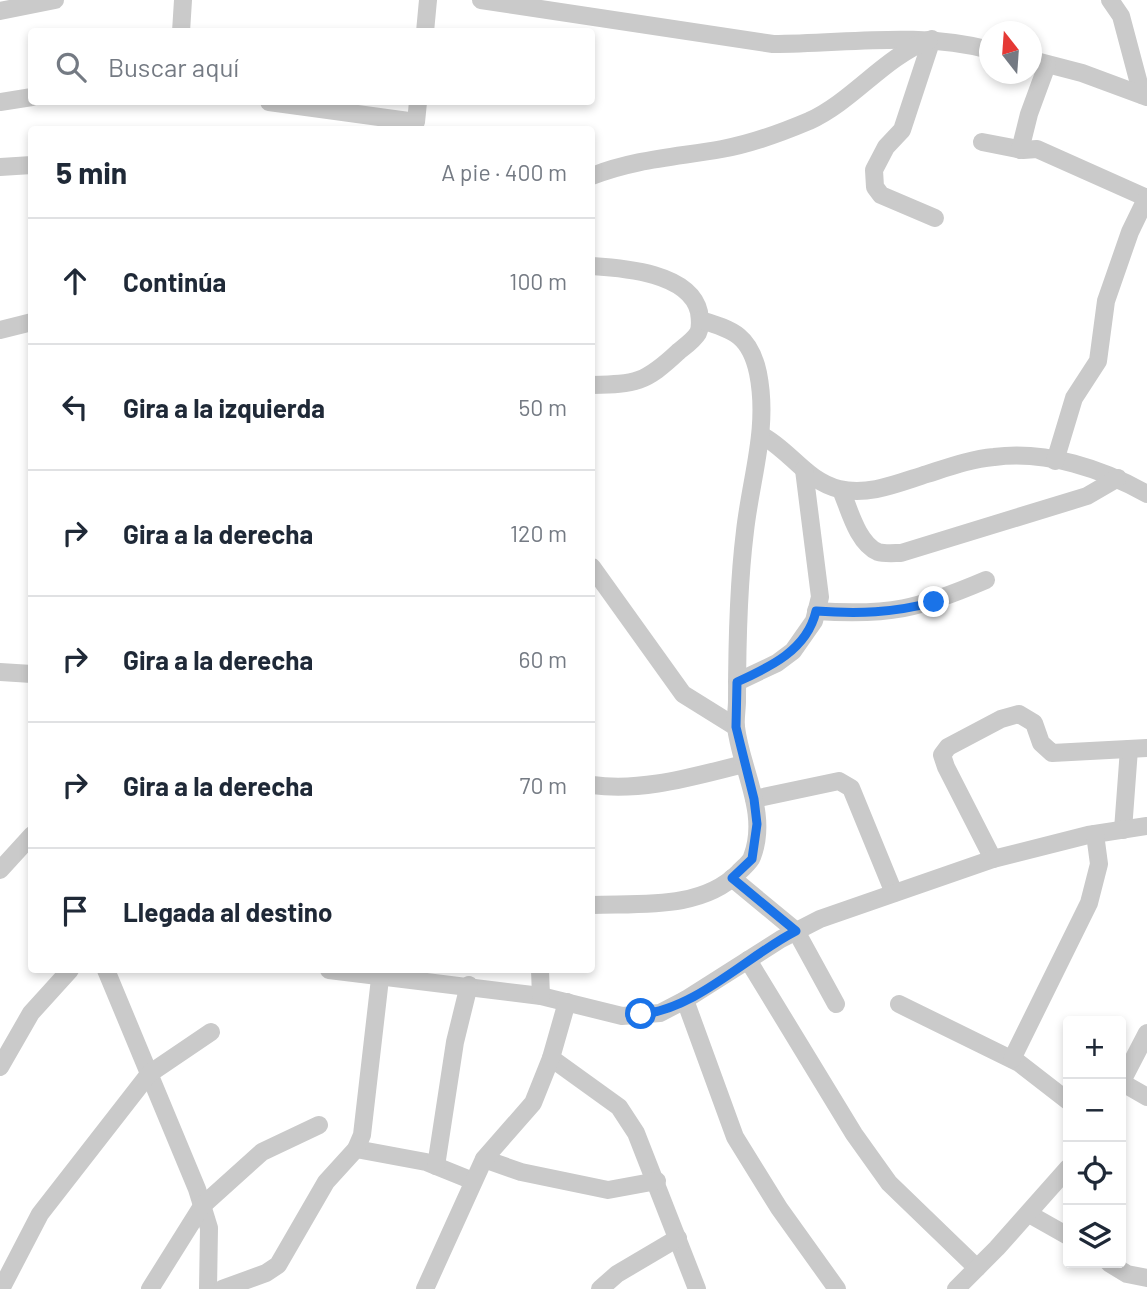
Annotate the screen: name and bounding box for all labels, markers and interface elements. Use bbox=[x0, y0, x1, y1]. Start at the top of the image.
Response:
north arrow bbox=[979, 21, 1042, 84]
search box bbox=[28, 28, 595, 105]
icon: search bbox=[52, 48, 90, 86]
text: Buscar aquí bbox=[108, 51, 239, 82]
text: 5 min bbox=[56, 154, 127, 190]
text: A pie · 400 m bbox=[441, 158, 567, 186]
icon: ahead bbox=[56, 262, 94, 300]
text: Continúa bbox=[123, 266, 226, 297]
text: 100 m bbox=[509, 267, 567, 295]
icon: left bbox=[56, 388, 94, 426]
text: Gira a la izquierda bbox=[123, 392, 325, 423]
text: 50 m bbox=[519, 393, 567, 421]
icon: right bbox=[56, 514, 94, 552]
text: Gira a la derecha bbox=[123, 518, 313, 549]
text: 120 m bbox=[510, 519, 567, 547]
route end bbox=[918, 586, 949, 617]
icon: right bbox=[56, 640, 94, 678]
text: Gira a la derecha bbox=[123, 644, 313, 675]
text: 60 m bbox=[519, 645, 567, 673]
icon: right bbox=[56, 766, 94, 804]
text: Gira a la derecha bbox=[123, 770, 313, 801]
text: 70 m bbox=[520, 771, 567, 799]
icon: arrive bbox=[56, 892, 94, 930]
text: Llegada al destino bbox=[123, 896, 332, 927]
route start bbox=[625, 998, 656, 1029]
map controls bbox=[1063, 1016, 1126, 1268]
button: + bbox=[1063, 1016, 1126, 1079]
button: − bbox=[1063, 1079, 1126, 1142]
button: locate bbox=[1063, 1142, 1126, 1205]
button: layers bbox=[1063, 1205, 1126, 1268]

